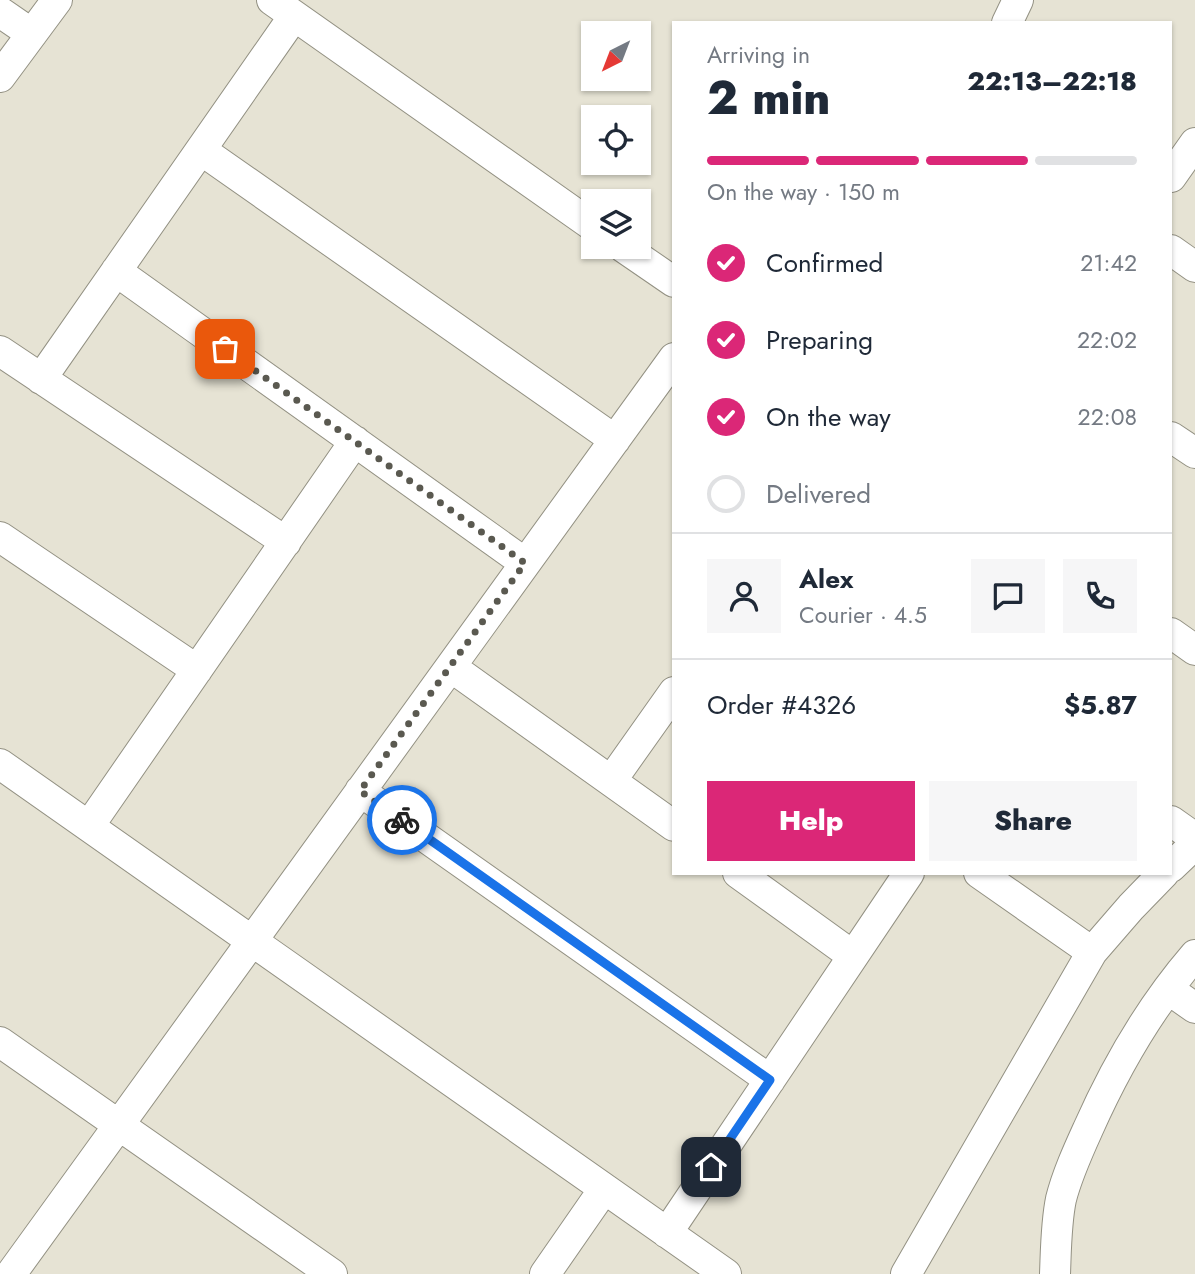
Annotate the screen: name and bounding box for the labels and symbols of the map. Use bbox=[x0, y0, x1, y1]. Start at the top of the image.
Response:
north arrow bbox=[581, 21, 651, 91]
pin bbox=[195, 319, 255, 379]
courier bbox=[367, 785, 437, 855]
pin bbox=[681, 1137, 741, 1197]

